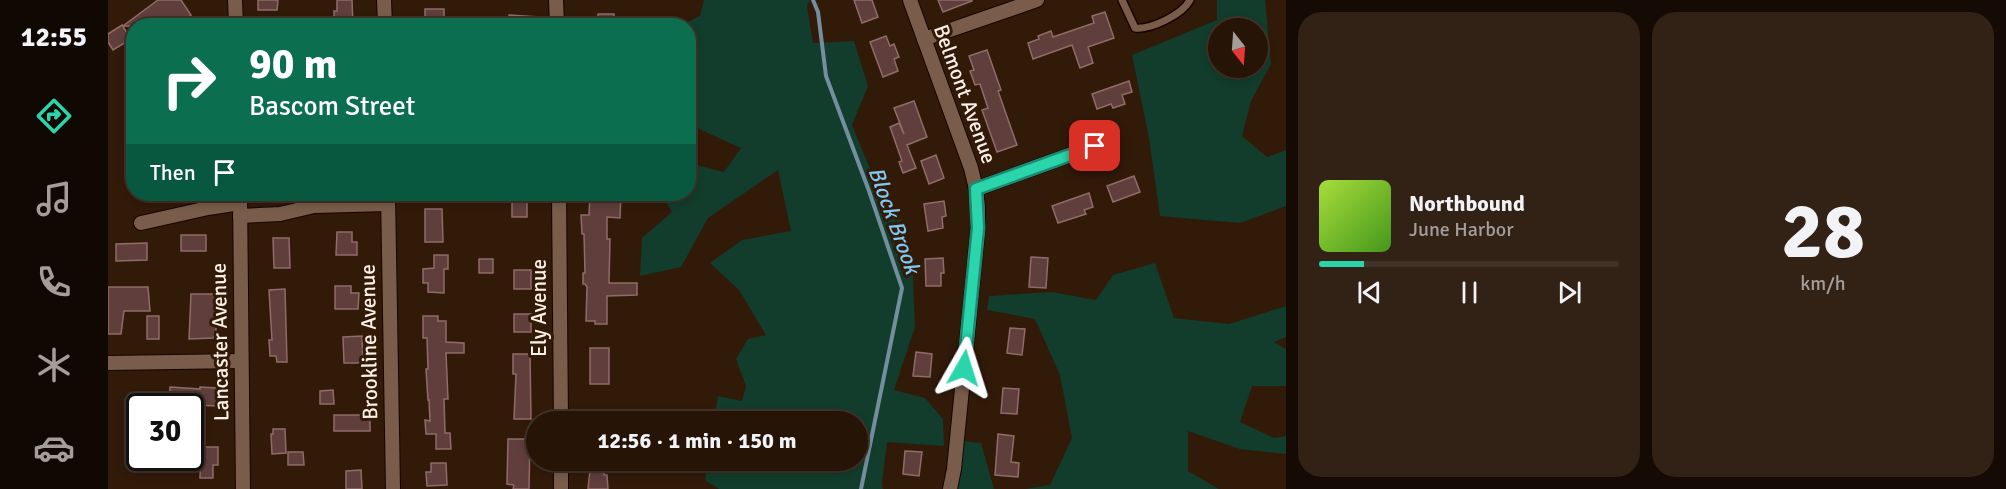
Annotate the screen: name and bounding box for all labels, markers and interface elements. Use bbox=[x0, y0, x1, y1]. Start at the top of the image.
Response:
north arrow bbox=[1208, 18, 1268, 78]
map controls bbox=[1208, 18, 1268, 78]
text: 12:55 bbox=[21, 21, 87, 54]
street label: Belmont Avenue bbox=[928, 21, 1002, 167]
text: 90 m bbox=[249, 39, 338, 90]
icon: right bbox=[150, 42, 228, 120]
text: Bascom Street bbox=[249, 90, 415, 123]
icon: directions bbox=[33, 95, 75, 137]
pin bbox=[1069, 120, 1120, 171]
icon: arrive bbox=[1078, 129, 1111, 162]
icon: arrive bbox=[208, 156, 241, 189]
text: Then bbox=[150, 159, 196, 186]
water label: Block Brook bbox=[863, 163, 927, 279]
icon: music bbox=[33, 178, 75, 220]
text: 28 bbox=[1781, 184, 1865, 280]
text: Northbound bbox=[1409, 190, 1525, 217]
text: June Harbor bbox=[1409, 217, 1514, 242]
street label: Ely Avenue bbox=[526, 259, 552, 357]
icon: phone bbox=[33, 261, 75, 303]
street label: Lancaster Avenue bbox=[206, 263, 234, 421]
street label: Brookline Avenue bbox=[355, 264, 383, 420]
text: km/h bbox=[1800, 271, 1846, 296]
icon: previous bbox=[1353, 276, 1386, 309]
icon: pause bbox=[1453, 276, 1486, 309]
icon: next bbox=[1553, 276, 1586, 309]
position arrow bbox=[932, 336, 996, 400]
icon: climate bbox=[33, 344, 75, 386]
speed limit sign: 30 bbox=[126, 393, 204, 471]
icon: car bbox=[33, 427, 75, 469]
text: 12:56 · 1 min · 150 m bbox=[597, 427, 797, 454]

